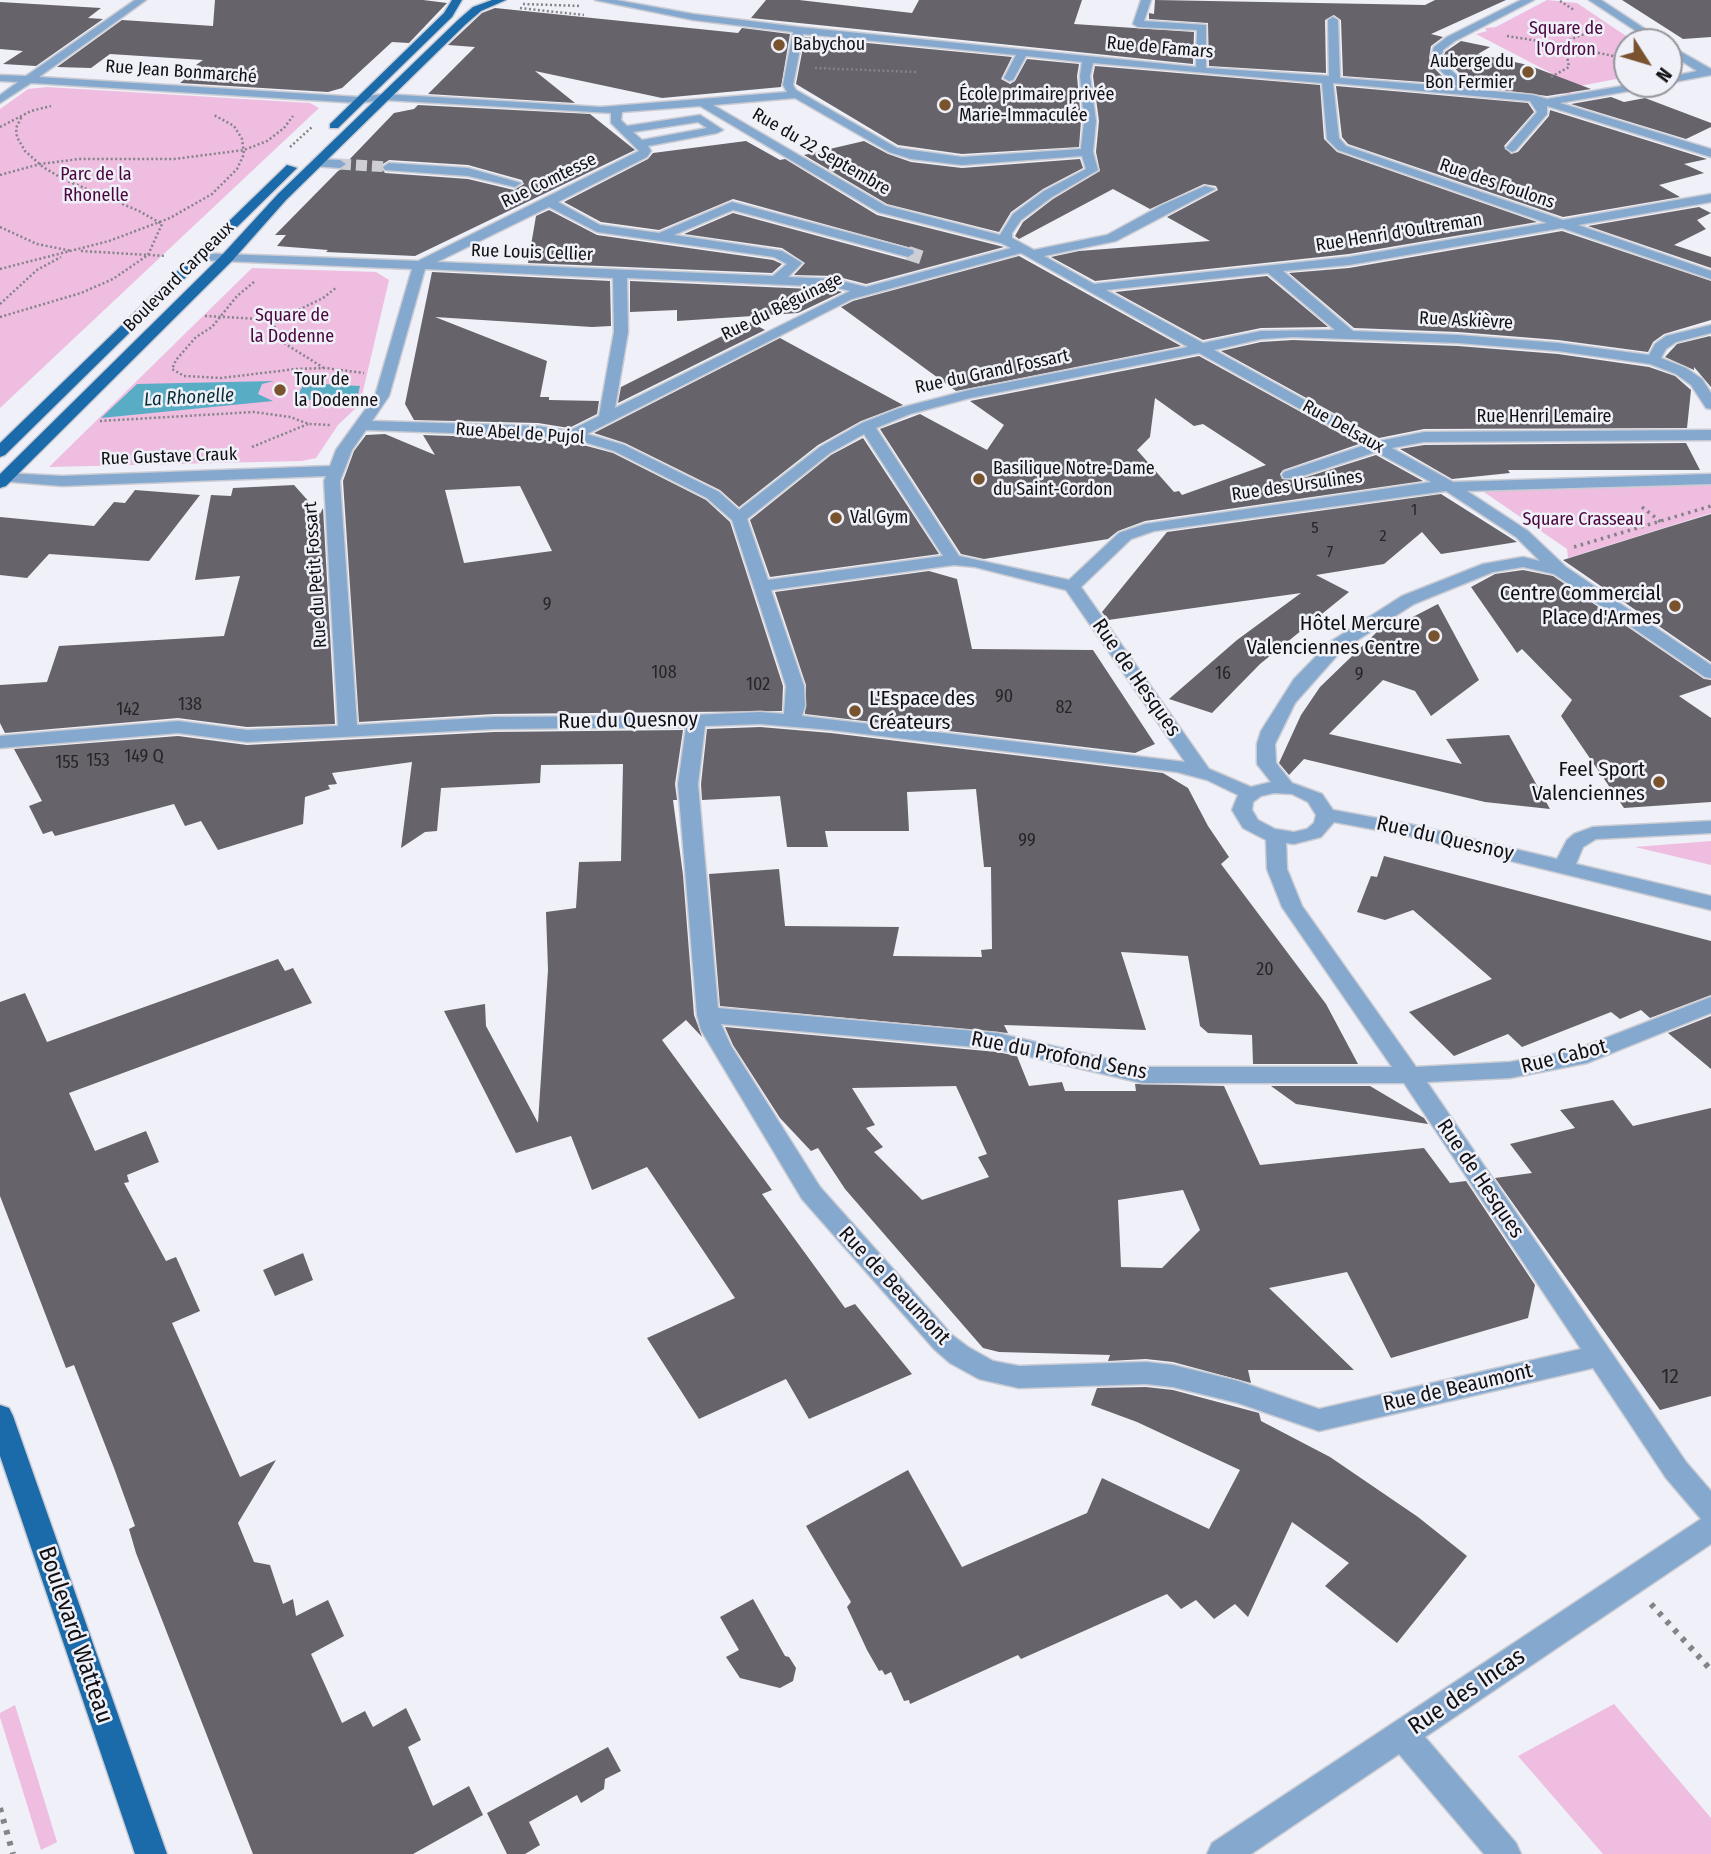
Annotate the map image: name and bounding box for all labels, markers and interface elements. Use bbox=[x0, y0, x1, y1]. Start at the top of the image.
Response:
park label: Square de l'Ordron bbox=[1529, 18, 1603, 60]
north arrow bbox=[1613, 28, 1683, 98]
street label: Rue de Famars bbox=[1106, 33, 1214, 63]
place label: Babychou bbox=[793, 34, 865, 56]
marker: Babychou bbox=[771, 37, 787, 53]
place label: Auberge du Bon Fermier bbox=[1425, 51, 1514, 94]
street label: Rue Jean Bonmarché bbox=[105, 56, 257, 88]
text: N bbox=[1651, 63, 1676, 86]
marker: Auberge du Bon Fermier bbox=[1520, 64, 1536, 80]
place label: École primaire privée Marie-Immaculée bbox=[959, 84, 1114, 126]
marker: École primaire privée Marie-Immaculée bbox=[937, 97, 953, 113]
street label: Rue du 22 Septembre bbox=[748, 104, 894, 200]
street label: Rue Comtesse bbox=[498, 149, 600, 213]
street label: Rue des Foulons bbox=[1437, 154, 1557, 214]
park label: Parc de la Rhonelle bbox=[60, 164, 132, 206]
street label: Rue Henri d'Oultreman bbox=[1314, 209, 1484, 257]
street label: Boulevard Carpeaux bbox=[119, 217, 239, 337]
street label: Rue Louis Cellier bbox=[471, 240, 593, 266]
street label: Rue du Béguinage bbox=[718, 268, 846, 346]
park label: Square de la Dodenne bbox=[250, 305, 334, 348]
street label: Rue Askièvre bbox=[1419, 308, 1513, 334]
street label: Rue du Grand Fossart bbox=[913, 345, 1071, 399]
place label: Tour de la Dodenne bbox=[294, 369, 378, 412]
marker: Tour de la Dodenne bbox=[272, 382, 288, 398]
water label: La Rhonelle bbox=[143, 384, 235, 412]
street label: Rue Delsaux bbox=[1298, 396, 1388, 458]
street label: Rue Henri Lemaire bbox=[1476, 406, 1612, 428]
street label: Rue Abel de Pujol bbox=[455, 419, 585, 449]
street label: Rue Gustave Crauk bbox=[100, 444, 238, 470]
place label: Basilique Notre-Dame du Saint-Cordon bbox=[993, 458, 1155, 500]
street label: Rue des Ursulines bbox=[1230, 466, 1364, 506]
marker: Basilique Notre-Dame du Saint-Cordon bbox=[971, 471, 987, 487]
street label: Rue du Petit Fossart bbox=[300, 501, 332, 649]
house number: 1 bbox=[1411, 501, 1417, 521]
place label: Val Gym bbox=[850, 507, 908, 529]
park label: Square Crasseau bbox=[1522, 509, 1644, 531]
marker: Val Gym bbox=[828, 510, 844, 526]
house number: 5 bbox=[1311, 519, 1319, 539]
house number: 2 bbox=[1379, 527, 1387, 547]
house number: 7 bbox=[1327, 543, 1333, 563]
place label: Centre Commercial Place d'Armes bbox=[1500, 581, 1661, 631]
house number: 9 bbox=[543, 594, 551, 616]
marker: Centre Commercial Place d'Armes bbox=[1667, 598, 1683, 614]
place label: Hôtel Mercure Valenciennes Centre bbox=[1246, 611, 1420, 661]
street label: Rue de Hesques bbox=[1086, 614, 1186, 742]
marker: Hôtel Mercure Valenciennes Centre bbox=[1426, 628, 1442, 644]
house number: 108 bbox=[651, 662, 677, 684]
house number: 16 bbox=[1215, 663, 1231, 685]
house number: 9 bbox=[1355, 664, 1363, 686]
house number: 102 bbox=[746, 674, 770, 696]
place label: L'Espace des Créateurs bbox=[869, 686, 975, 736]
house number: 90 bbox=[995, 686, 1013, 708]
house number: 138 bbox=[178, 694, 202, 716]
house number: 82 bbox=[1056, 697, 1072, 719]
house number: 142 bbox=[116, 699, 140, 721]
marker: L'Espace des Créateurs bbox=[847, 703, 863, 719]
street label: Rue du Quesnoy bbox=[558, 707, 698, 735]
house number: 149 Q bbox=[124, 746, 164, 768]
house number: 153 bbox=[86, 750, 110, 772]
house number: 155 bbox=[55, 752, 79, 774]
place label: Feel Sport Valenciennes bbox=[1532, 757, 1645, 807]
marker: Feel Sport Valenciennes bbox=[1651, 774, 1667, 790]
street label: Rue du Quesnoy bbox=[1374, 811, 1516, 867]
house number: 99 bbox=[1018, 830, 1036, 852]
house number: 20 bbox=[1256, 959, 1274, 981]
street label: Rue du Profond Sens bbox=[969, 1027, 1149, 1085]
street label: Rue Cabot bbox=[1518, 1034, 1610, 1080]
street label: Rue de Hesques bbox=[1431, 1115, 1529, 1243]
street label: Rue de Beaumont bbox=[833, 1222, 955, 1350]
street label: Rue de Beaumont bbox=[1381, 1359, 1535, 1417]
house number: 12 bbox=[1661, 1364, 1679, 1390]
street label: Boulevard Watteau bbox=[31, 1543, 119, 1727]
street label: Rue des Incas bbox=[1403, 1642, 1531, 1742]

